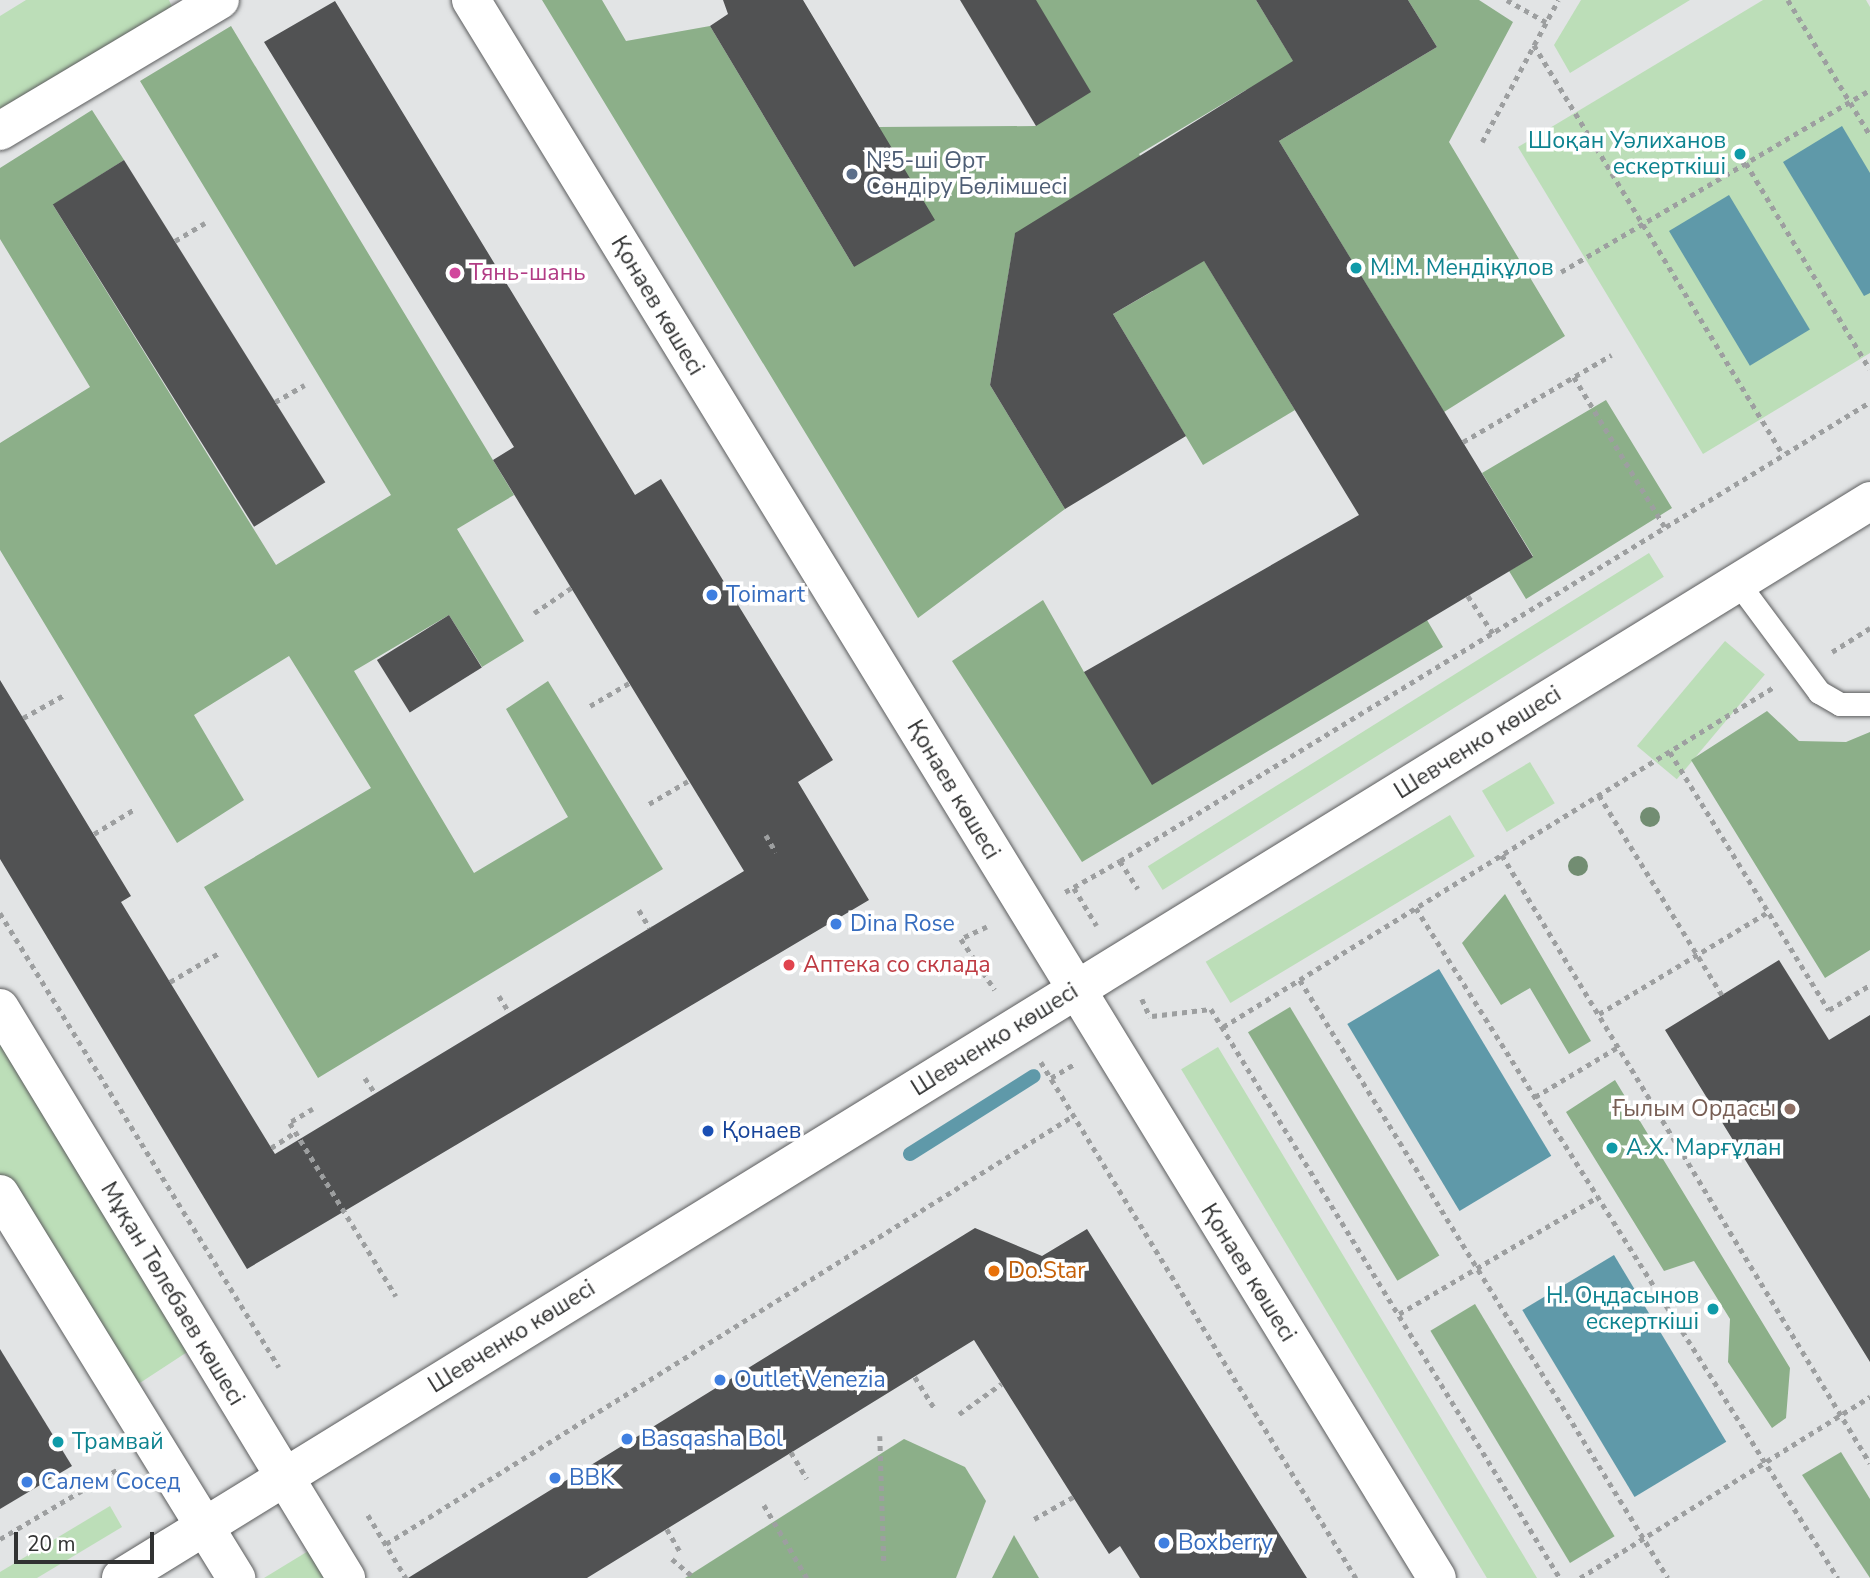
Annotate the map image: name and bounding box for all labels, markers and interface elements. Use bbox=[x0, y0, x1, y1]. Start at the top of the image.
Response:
place label: Шоқан Уәлиханов ескерткіші bbox=[1528, 127, 1726, 181]
marker: Шоқан Уәлиханов ескерткіші bbox=[1732, 146, 1748, 162]
place label: №5-ші Өрт Сөндіру Бөлімшесі bbox=[866, 147, 1068, 201]
marker: №5-ші Өрт Сөндіру Бөлімшесі bbox=[844, 166, 860, 182]
street label: Қонаев көшесі bbox=[605, 231, 709, 381]
place label: М.М. Мендіқұлов bbox=[1370, 254, 1554, 282]
place label: Тянь-шань bbox=[469, 259, 586, 287]
marker: М.М. Мендіқұлов bbox=[1348, 260, 1364, 276]
marker: Тянь-шань bbox=[447, 265, 463, 281]
place label: Toimart bbox=[726, 581, 805, 609]
marker: Toimart bbox=[704, 587, 720, 603]
street label: Шевченко көшесі bbox=[1390, 681, 1566, 805]
street label: Қонаев көшесі bbox=[901, 715, 1005, 865]
place label: Dina Rose bbox=[850, 910, 955, 938]
marker: Dina Rose bbox=[828, 916, 844, 932]
place label: Аптека со склада bbox=[803, 951, 991, 979]
marker: Аптека со склада bbox=[781, 957, 797, 973]
street label: Шевченко көшесі bbox=[907, 978, 1083, 1102]
place label: Ғылым Ордасы bbox=[1612, 1095, 1776, 1123]
marker: Ғылым Ордасы bbox=[1782, 1101, 1798, 1117]
place label: Қонаев bbox=[722, 1117, 801, 1145]
marker: Қонаев bbox=[700, 1123, 716, 1139]
place label: А.Х. Марғұлан bbox=[1626, 1134, 1782, 1162]
marker: А.Х. Марғұлан bbox=[1604, 1140, 1620, 1156]
street label: Мұқан Төлебаев көшесі bbox=[94, 1177, 250, 1411]
street label: Қонаев көшесі bbox=[1195, 1199, 1301, 1347]
place label: Do.Star bbox=[1008, 1257, 1085, 1285]
marker: Do.Star bbox=[986, 1263, 1002, 1279]
street label: Шевченко көшесі bbox=[424, 1275, 600, 1399]
place label: Н. Оңдасынов ескерткіші bbox=[1546, 1282, 1699, 1336]
marker: Н. Оңдасынов ескерткіші bbox=[1705, 1301, 1721, 1317]
place label: Outlet Venezia bbox=[734, 1366, 886, 1394]
marker: Outlet Venezia bbox=[712, 1372, 728, 1388]
place label: Basqasha Bol bbox=[641, 1425, 783, 1453]
place label: Трамвай bbox=[72, 1428, 164, 1456]
marker: Basqasha Bol bbox=[619, 1431, 635, 1447]
marker: Трамвай bbox=[50, 1434, 66, 1450]
place label: BBK bbox=[569, 1464, 614, 1492]
place label: Салем Сосед bbox=[41, 1468, 181, 1496]
marker: BBK bbox=[547, 1470, 563, 1486]
marker: Салем Сосед bbox=[19, 1474, 35, 1490]
scale bar bbox=[18, 1518, 158, 1562]
place label: Boxberry bbox=[1178, 1529, 1273, 1557]
text: 20 m bbox=[27, 1530, 76, 1558]
marker: Boxberry bbox=[1156, 1535, 1172, 1551]

